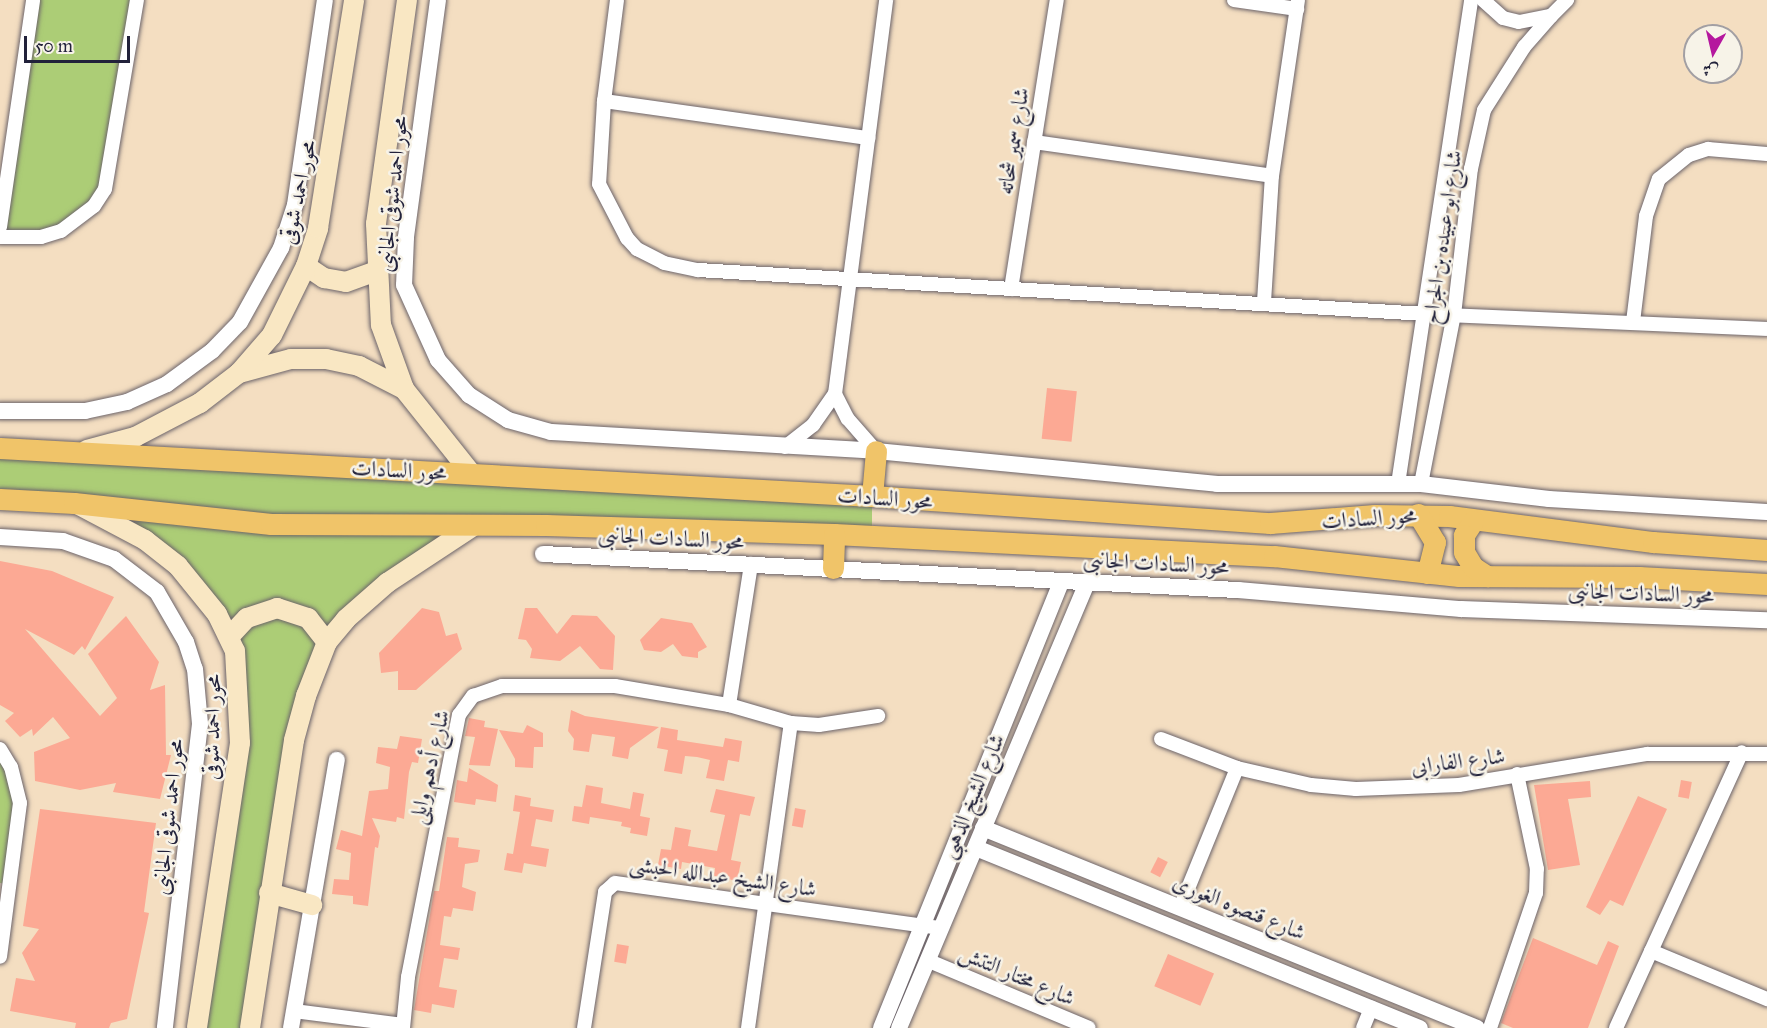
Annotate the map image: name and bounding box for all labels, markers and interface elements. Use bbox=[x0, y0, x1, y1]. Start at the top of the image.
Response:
scale bar bbox=[27, 24, 134, 62]
north arrow bbox=[1683, 24, 1743, 84]
text: 50 m bbox=[35, 35, 73, 57]
text: ش bbox=[1702, 60, 1720, 81]
street label: شارع سمير شحاته bbox=[992, 86, 1034, 196]
street label: محور احمد شوقى الجانبى bbox=[371, 115, 413, 273]
street label: محور احمد شوقى bbox=[274, 137, 322, 247]
street label: شارع ابو عبيده بن الجراح bbox=[1417, 148, 1467, 326]
street label: محور السادات bbox=[351, 454, 447, 486]
street label: محور السادات bbox=[836, 481, 934, 515]
street label: محور السادات bbox=[1320, 501, 1418, 535]
street label: محور السادات الجانبى bbox=[597, 521, 745, 555]
street label: محور السادات الجانبى bbox=[1082, 546, 1230, 580]
street label: محور السادات الجانبى bbox=[1567, 577, 1715, 609]
street label: محور احمد شوقى bbox=[198, 674, 226, 780]
street label: شارع أدهم وايلى bbox=[403, 707, 455, 827]
street label: شارع الشيخ الذهبى bbox=[934, 730, 1010, 862]
street label: محور احمد شوقى الجانبى bbox=[147, 738, 189, 896]
street label: شارع الفارابى bbox=[1409, 742, 1507, 780]
street label: شارع الشيخ عبدالله الحبشى bbox=[628, 850, 818, 902]
street label: شارع قنصوه الغورى bbox=[1169, 868, 1309, 946]
street label: شارع مختار التتش bbox=[955, 939, 1079, 1011]

